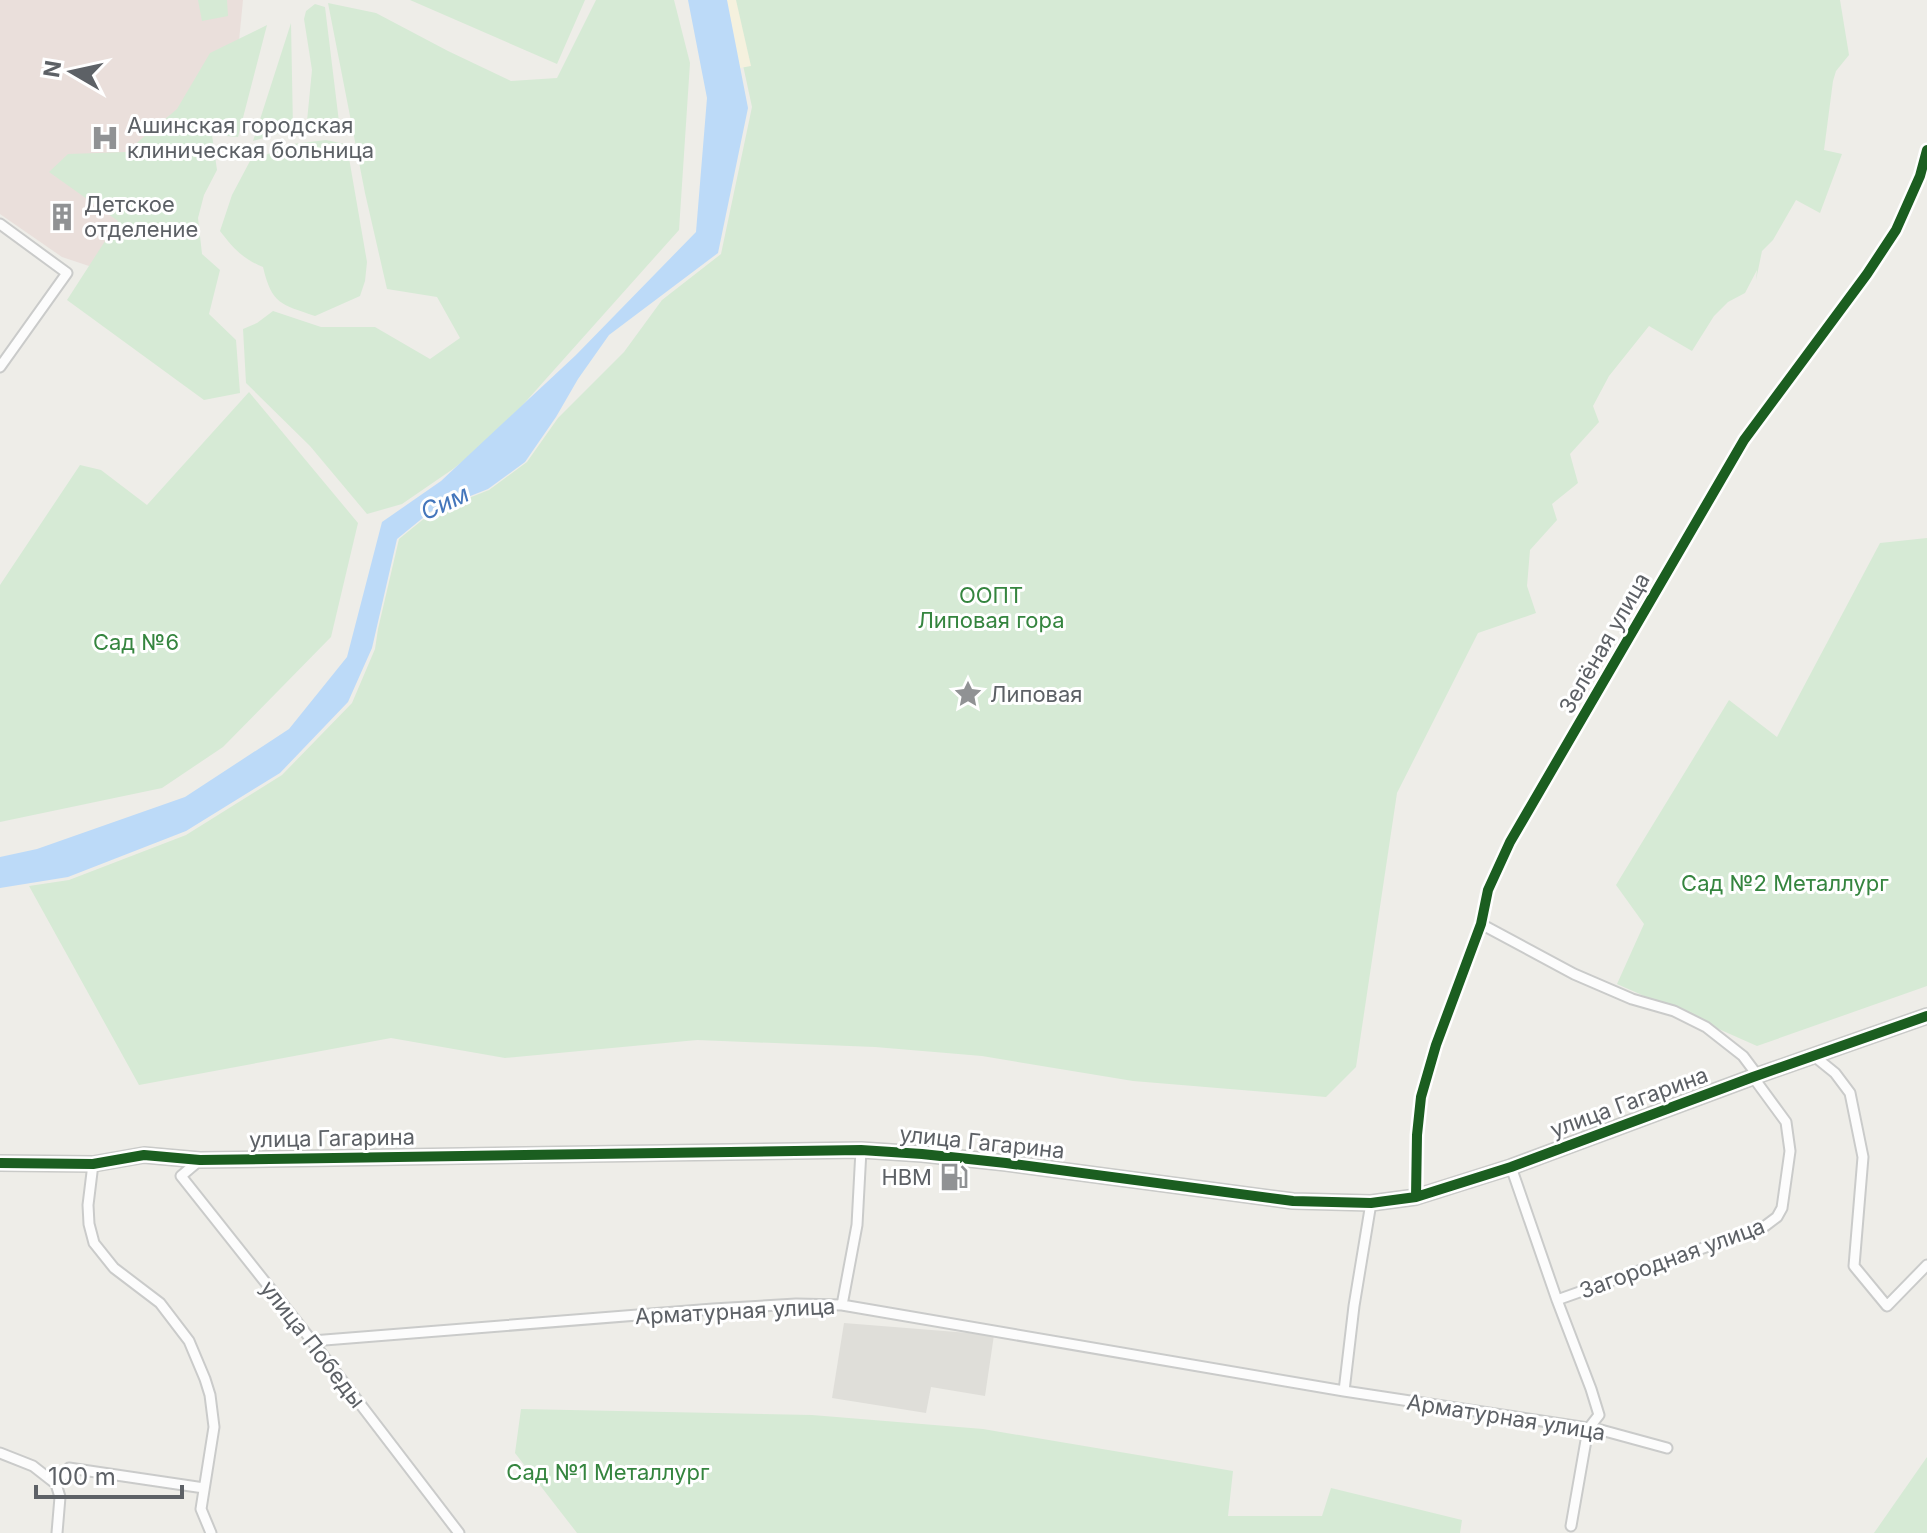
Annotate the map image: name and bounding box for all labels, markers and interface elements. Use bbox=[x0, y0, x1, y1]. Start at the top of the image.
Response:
north arrow bbox=[32, 32, 112, 112]
text: N bbox=[38, 59, 66, 79]
place label: Ашинская городская клиническая больница bbox=[127, 112, 374, 163]
hospital icon: Ашинская городская клиническая больница bbox=[90, 123, 120, 153]
place label: Детское отделение bbox=[84, 191, 198, 242]
building icon: Детское отделение bbox=[47, 202, 77, 232]
water label: Сим bbox=[416, 479, 474, 526]
street label: Зелёная улица bbox=[1553, 568, 1655, 718]
park label: ООПТ Липовая гора bbox=[917, 582, 1065, 633]
park label: Сад №6 bbox=[93, 629, 179, 655]
place icon: Липовая bbox=[953, 679, 983, 709]
place label: Липовая bbox=[990, 681, 1083, 707]
park label: Сад №2 Металлург bbox=[1681, 870, 1889, 896]
street label: улица Гагарина bbox=[1547, 1061, 1711, 1143]
street label: улица Гагарина bbox=[898, 1120, 1066, 1164]
street label: улица Гагарина bbox=[249, 1124, 415, 1152]
fuel station icon: НВМ bbox=[939, 1162, 969, 1192]
place label: НВМ bbox=[881, 1164, 932, 1190]
street label: Загородная улица bbox=[1576, 1212, 1768, 1304]
street label: улица Победы bbox=[255, 1275, 371, 1413]
street label: Арматурная улица bbox=[634, 1293, 836, 1329]
street label: Арматурная улица bbox=[1405, 1388, 1607, 1446]
scale bar bbox=[36, 1449, 182, 1499]
park label: Сад №1 Металлург bbox=[506, 1459, 710, 1485]
text: 100 m bbox=[48, 1462, 116, 1491]

